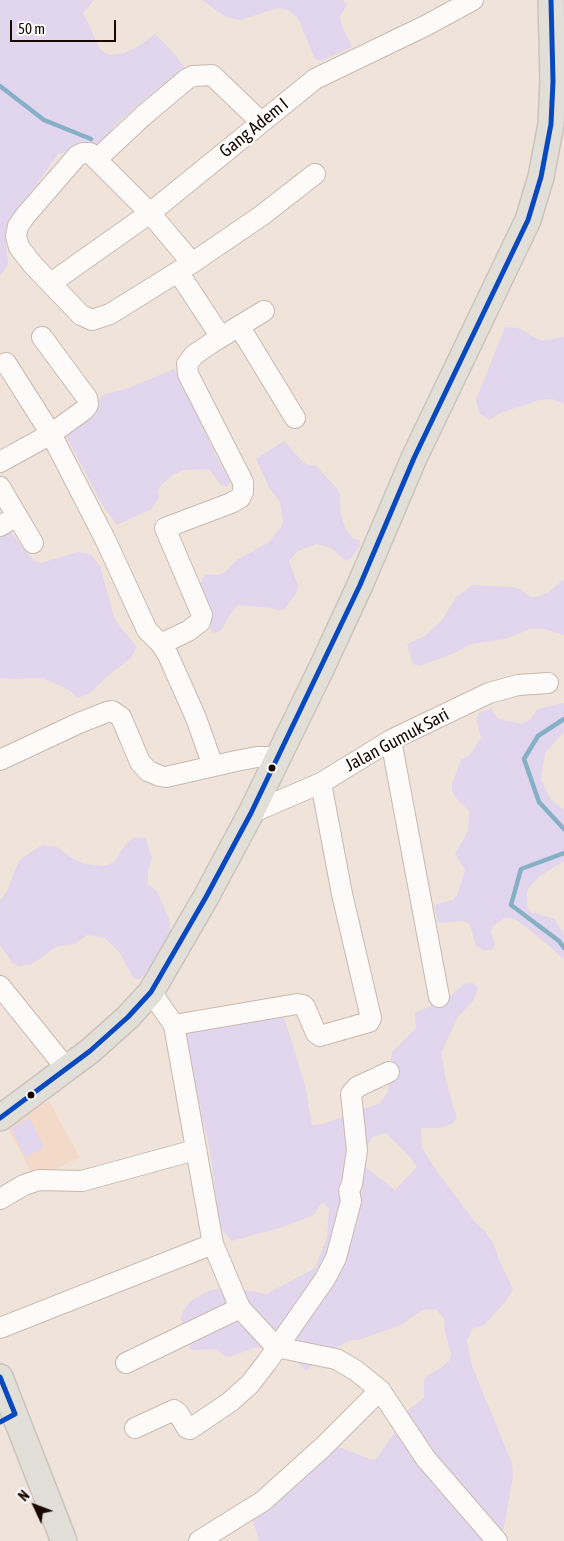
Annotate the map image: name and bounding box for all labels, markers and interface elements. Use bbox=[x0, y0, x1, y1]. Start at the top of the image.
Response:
scale bar bbox=[12, 10, 119, 42]
text: 50 m bbox=[18, 20, 45, 37]
street label: Gang Adem I bbox=[215, 94, 293, 162]
street label: Jalan Gumuk Sari bbox=[342, 704, 452, 776]
unlabelled marker bbox=[267, 763, 277, 773]
unlabelled marker bbox=[26, 1090, 36, 1100]
north arrow bbox=[10, 1481, 60, 1531]
text: N bbox=[15, 1487, 33, 1504]

